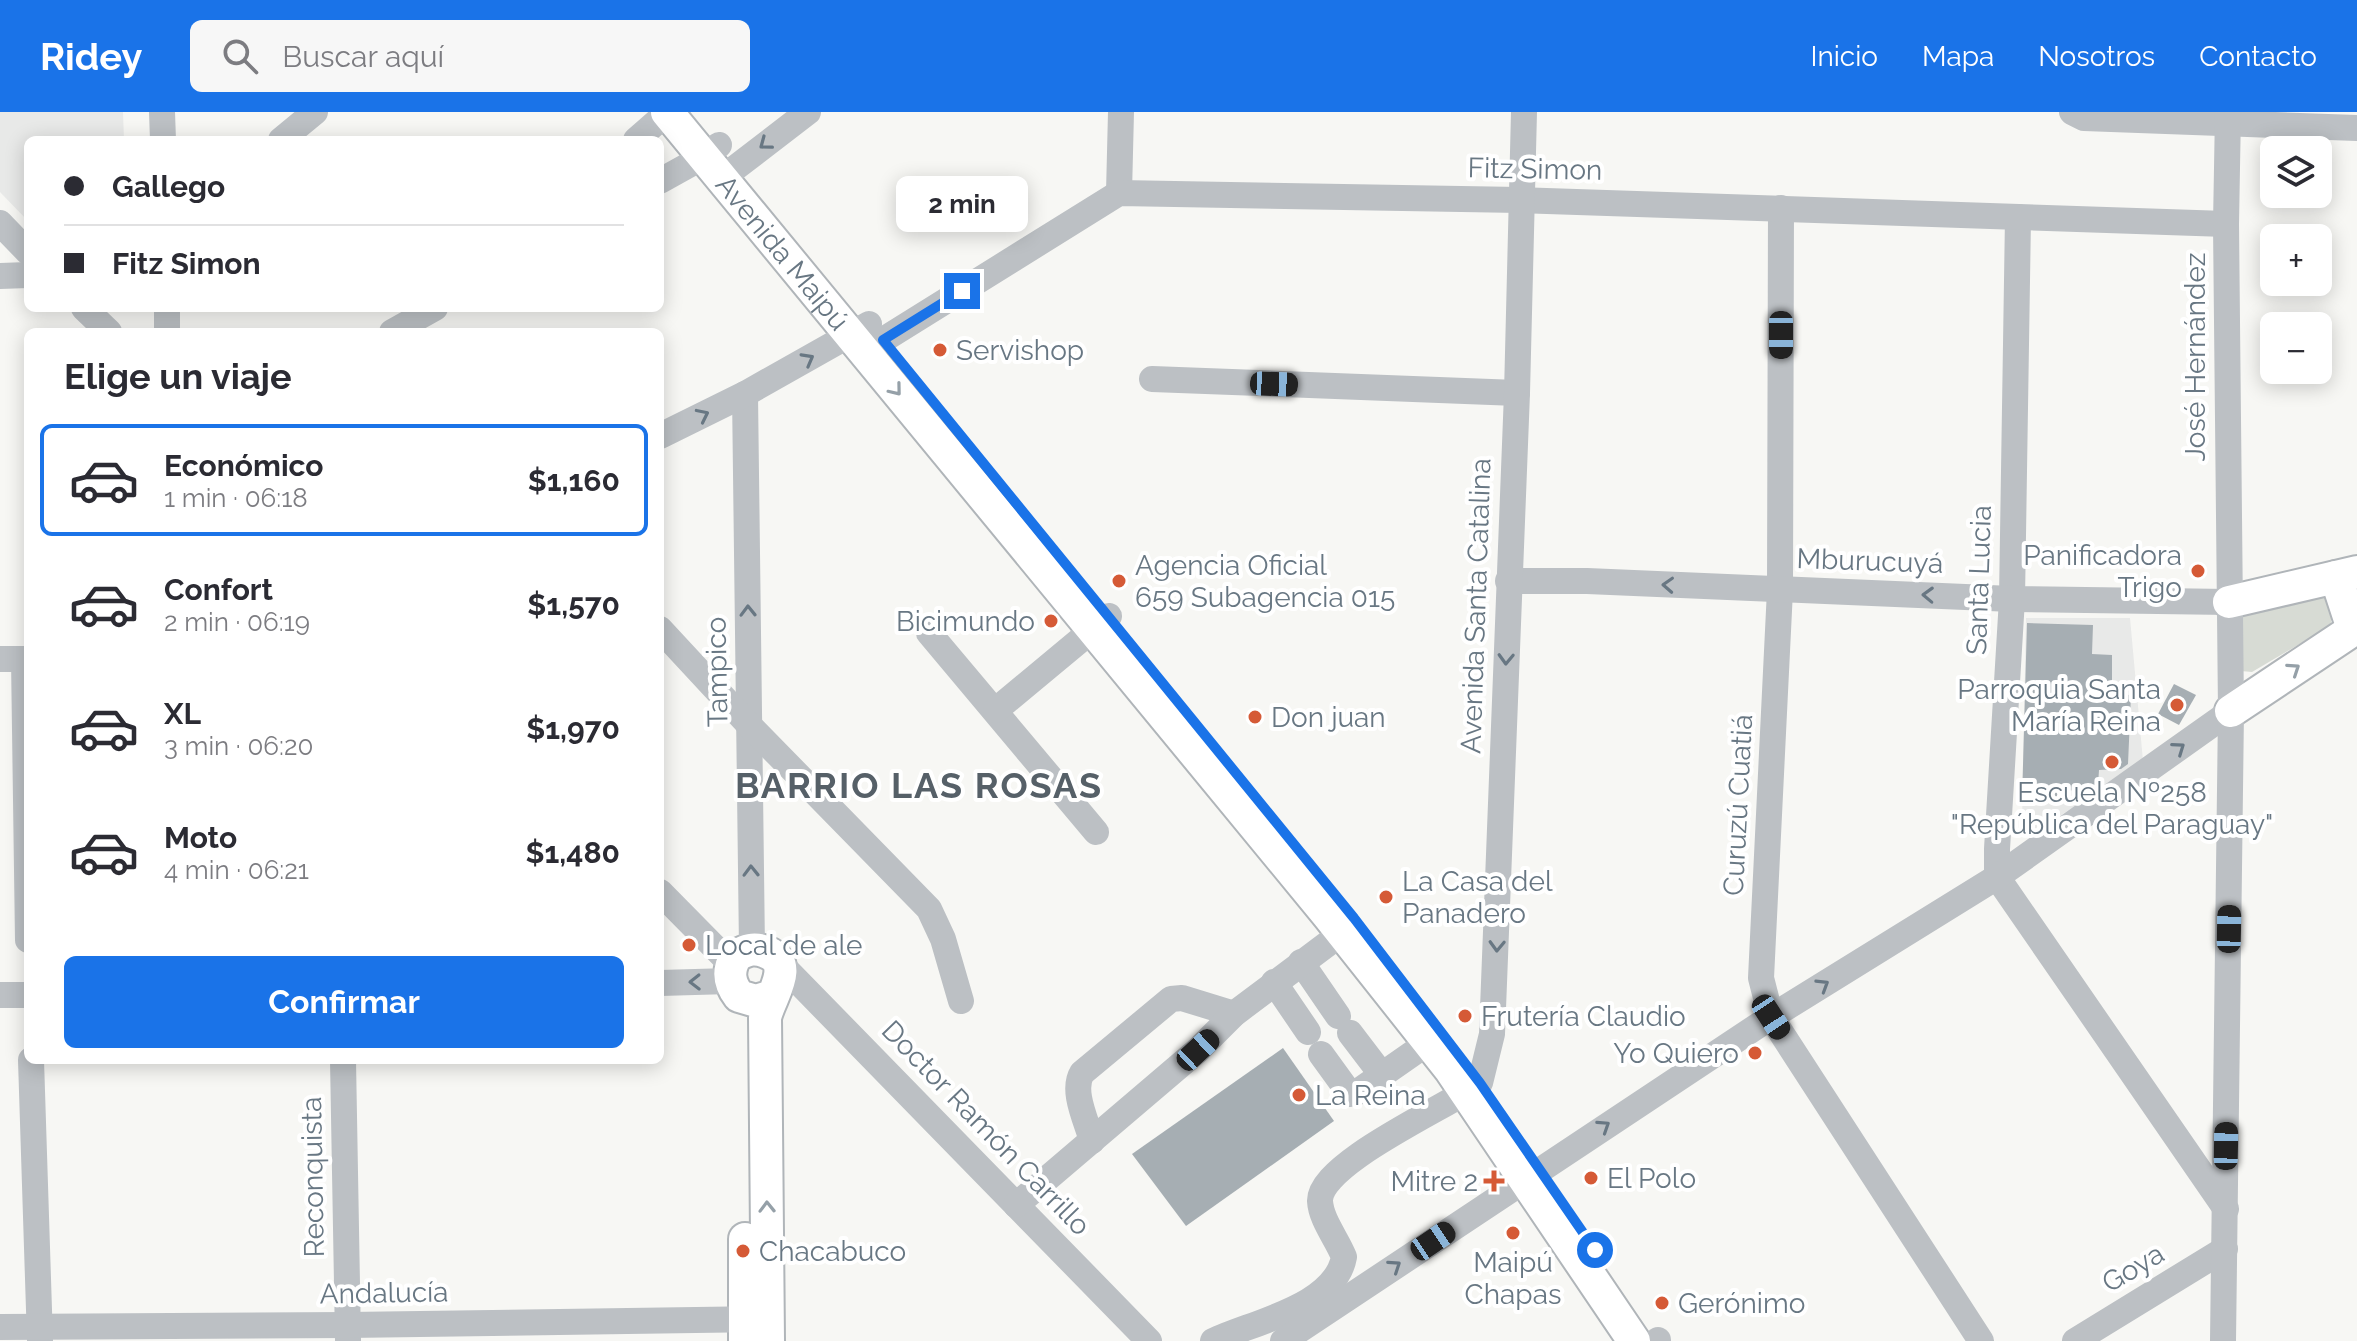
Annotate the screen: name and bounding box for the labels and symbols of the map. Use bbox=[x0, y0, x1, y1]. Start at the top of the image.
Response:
one-way arrow bbox=[759, 135, 774, 149]
street label: Fitz Simon bbox=[1467, 151, 1603, 187]
street label: Avenida Maipú bbox=[709, 168, 856, 337]
callout: 2 min bbox=[896, 175, 1028, 231]
street label: José Hernández bbox=[2179, 252, 2212, 462]
route end bbox=[944, 273, 980, 309]
car bbox=[1769, 311, 1793, 359]
place label: Servishop bbox=[956, 334, 1084, 367]
marker: Servishop bbox=[931, 341, 949, 359]
one-way arrow bbox=[799, 354, 814, 369]
car bbox=[1250, 371, 1298, 397]
one-way arrow bbox=[886, 381, 901, 395]
one-way arrow bbox=[694, 409, 709, 425]
street label: Avenida Santa Catalina bbox=[1454, 458, 1498, 754]
street label: Santa Lucia bbox=[1960, 505, 1998, 655]
place label: Panificadora Trigo bbox=[2023, 539, 2182, 604]
street label: Mburucuyá bbox=[1796, 542, 1944, 580]
place label: Agencia Oficial 659 Subagencia 015 bbox=[1135, 549, 1395, 614]
marker: Panificadora Trigo bbox=[2189, 562, 2207, 580]
marker: Agencia Oficial 659 Subagencia 015 bbox=[1110, 572, 1128, 590]
one-way arrow bbox=[1661, 576, 1674, 593]
one-way arrow bbox=[1921, 587, 1934, 604]
one-way arrow bbox=[739, 604, 757, 617]
place label: Bicimundo bbox=[896, 605, 1035, 638]
marker: Bicimundo bbox=[1042, 612, 1060, 630]
street label: Tampico bbox=[700, 617, 734, 727]
one-way arrow bbox=[1497, 653, 1514, 665]
one-way arrow bbox=[2285, 664, 2299, 679]
place label: Parroquia Santa María Reina bbox=[1957, 673, 2161, 738]
marker: Parroquia Santa María Reina bbox=[2168, 696, 2186, 714]
place label: Don juan bbox=[1271, 701, 1386, 734]
marker: Don juan bbox=[1246, 708, 1264, 726]
street label: Curuzú Cuatiá bbox=[1717, 713, 1759, 897]
one-way arrow bbox=[2170, 743, 2184, 758]
marker: Escuela Nº258 "República del Paraguay" bbox=[2103, 753, 2121, 771]
district label: BARRIO LAS ROSAS bbox=[735, 764, 1103, 806]
place label: Escuela Nº258 "República del Paraguay" bbox=[1951, 776, 2273, 841]
one-way arrow bbox=[742, 864, 760, 877]
place label: La Casa del Panadero bbox=[1402, 865, 1553, 930]
marker: La Casa del Panadero bbox=[1377, 888, 1395, 906]
car bbox=[2217, 905, 2241, 953]
place label: Local de ale bbox=[705, 929, 863, 962]
marker: Local de ale bbox=[680, 936, 698, 954]
one-way arrow bbox=[1488, 940, 1506, 953]
one-way arrow bbox=[688, 973, 701, 991]
one-way arrow bbox=[1814, 980, 1829, 995]
car bbox=[1748, 990, 1794, 1044]
place label: Frutería Claudio bbox=[1481, 1000, 1686, 1033]
marker: Frutería Claudio bbox=[1456, 1007, 1474, 1025]
street label: Doctor Ramón Carrillo bbox=[875, 1014, 1097, 1242]
car bbox=[1172, 1025, 1224, 1075]
place label: Yo Quiero bbox=[1613, 1037, 1739, 1070]
marker: Yo Quiero bbox=[1746, 1044, 1764, 1062]
place label: La Reina bbox=[1315, 1079, 1426, 1112]
marker: La Reina bbox=[1290, 1086, 1308, 1104]
street label: Reconquista bbox=[295, 1096, 331, 1258]
one-way arrow bbox=[1596, 1121, 1610, 1136]
car bbox=[2214, 1122, 2238, 1170]
place label: El Polo bbox=[1607, 1162, 1696, 1195]
place label: Mitre 2 bbox=[1390, 1165, 1478, 1198]
marker: El Polo bbox=[1582, 1169, 1600, 1187]
marker: Mitre 2 bbox=[1485, 1172, 1503, 1190]
one-way arrow bbox=[758, 1200, 776, 1213]
car bbox=[1406, 1218, 1460, 1264]
marker: Maipú Chapas bbox=[1504, 1224, 1522, 1242]
route start bbox=[1577, 1232, 1613, 1268]
place label: Chacabuco bbox=[759, 1235, 906, 1268]
street label: Goya bbox=[2096, 1237, 2170, 1299]
marker: Chacabuco bbox=[734, 1242, 752, 1260]
place label: Maipú Chapas bbox=[1465, 1246, 1561, 1311]
one-way arrow bbox=[1386, 1261, 1400, 1276]
street label: Andalucía bbox=[319, 1275, 449, 1311]
place label: Gerónimo bbox=[1678, 1287, 1805, 1320]
marker: Gerónimo bbox=[1653, 1294, 1671, 1312]

